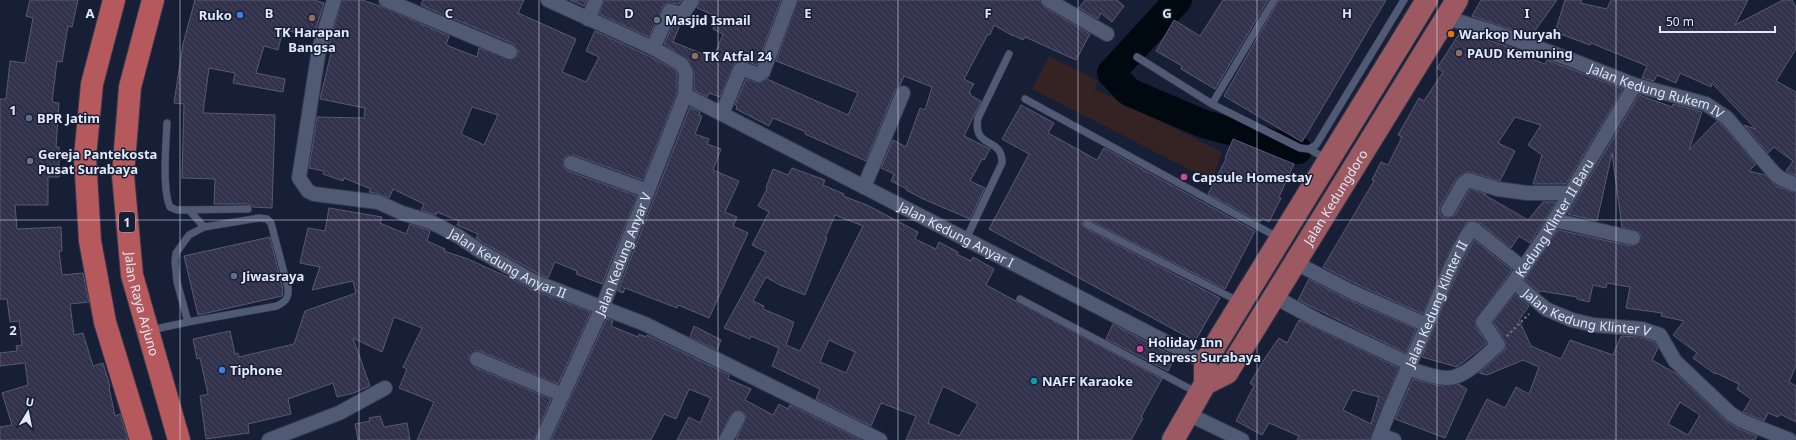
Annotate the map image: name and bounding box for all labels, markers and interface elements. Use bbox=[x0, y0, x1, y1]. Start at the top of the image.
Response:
text: A bbox=[86, 4, 95, 22]
text: B bbox=[265, 4, 273, 22]
text: C bbox=[445, 4, 453, 22]
text: D bbox=[624, 4, 634, 22]
text: E bbox=[804, 4, 812, 22]
text: F bbox=[984, 4, 992, 22]
text: G bbox=[1162, 4, 1172, 22]
text: H bbox=[1342, 4, 1352, 22]
text: I bbox=[1524, 4, 1530, 22]
place label: Ruko bbox=[199, 6, 232, 24]
scale bar bbox=[1660, 8, 1775, 34]
marker: Ruko bbox=[235, 10, 245, 20]
place label: Masjid Ismail bbox=[665, 11, 751, 29]
marker: TK Harapan Bangsa bbox=[307, 13, 317, 23]
text: 50 m bbox=[1666, 13, 1694, 30]
marker: Masjid Ismail bbox=[652, 15, 662, 25]
place label: TK Harapan Bangsa bbox=[274, 23, 350, 56]
place label: Warkop Nuryah bbox=[1459, 25, 1561, 43]
marker: Warkop Nuryah bbox=[1446, 29, 1456, 39]
place label: PAUD Kemuning bbox=[1467, 44, 1573, 62]
place label: TK Atfal 24 bbox=[703, 47, 773, 65]
marker: PAUD Kemuning bbox=[1454, 48, 1464, 58]
marker: TK Atfal 24 bbox=[690, 51, 700, 61]
street label: Jalan Kedung Rukem IV bbox=[1585, 58, 1728, 123]
text: 1 bbox=[9, 101, 17, 119]
place label: BPR Jatim bbox=[37, 109, 100, 127]
marker: BPR Jatim bbox=[24, 113, 34, 123]
place label: Gereja Pantekosta Pusat Surabaya bbox=[38, 145, 157, 178]
street label: Jalan Kedungdoro bbox=[1298, 146, 1372, 250]
street label: Kedung Klinter II Baru bbox=[1511, 155, 1598, 280]
marker: Gereja Pantekosta Pusat Surabaya bbox=[25, 156, 35, 166]
place label: Capsule Homestay bbox=[1192, 168, 1313, 186]
marker: Capsule Homestay bbox=[1179, 172, 1189, 182]
street label: Jalan Kedung Anyar V bbox=[590, 190, 655, 320]
street label: Jalan Kedung Anyar I bbox=[894, 196, 1017, 271]
road number: 1 bbox=[119, 212, 135, 232]
street label: Jalan Kedung Anyar II bbox=[444, 223, 569, 302]
street label: Jalan Kedung Klinter II bbox=[1400, 237, 1471, 372]
street label: Jalan Raya Arjuno bbox=[121, 249, 164, 358]
place label: Jiwasraya bbox=[241, 267, 304, 285]
marker: Jiwasraya bbox=[229, 271, 239, 281]
street label: Jalan Kedung Klinter V bbox=[1518, 283, 1653, 340]
text: 2 bbox=[9, 321, 17, 339]
place label: Holiday Inn Express Surabaya bbox=[1148, 333, 1261, 366]
marker: Holiday Inn Express Surabaya bbox=[1135, 344, 1145, 354]
place label: Tiphone bbox=[230, 361, 283, 379]
marker: Tiphone bbox=[217, 365, 227, 375]
place label: NAFF Karaoke bbox=[1042, 372, 1133, 390]
marker: NAFF Karaoke bbox=[1029, 376, 1039, 386]
north arrow bbox=[8, 392, 48, 432]
text: U bbox=[24, 394, 35, 410]

